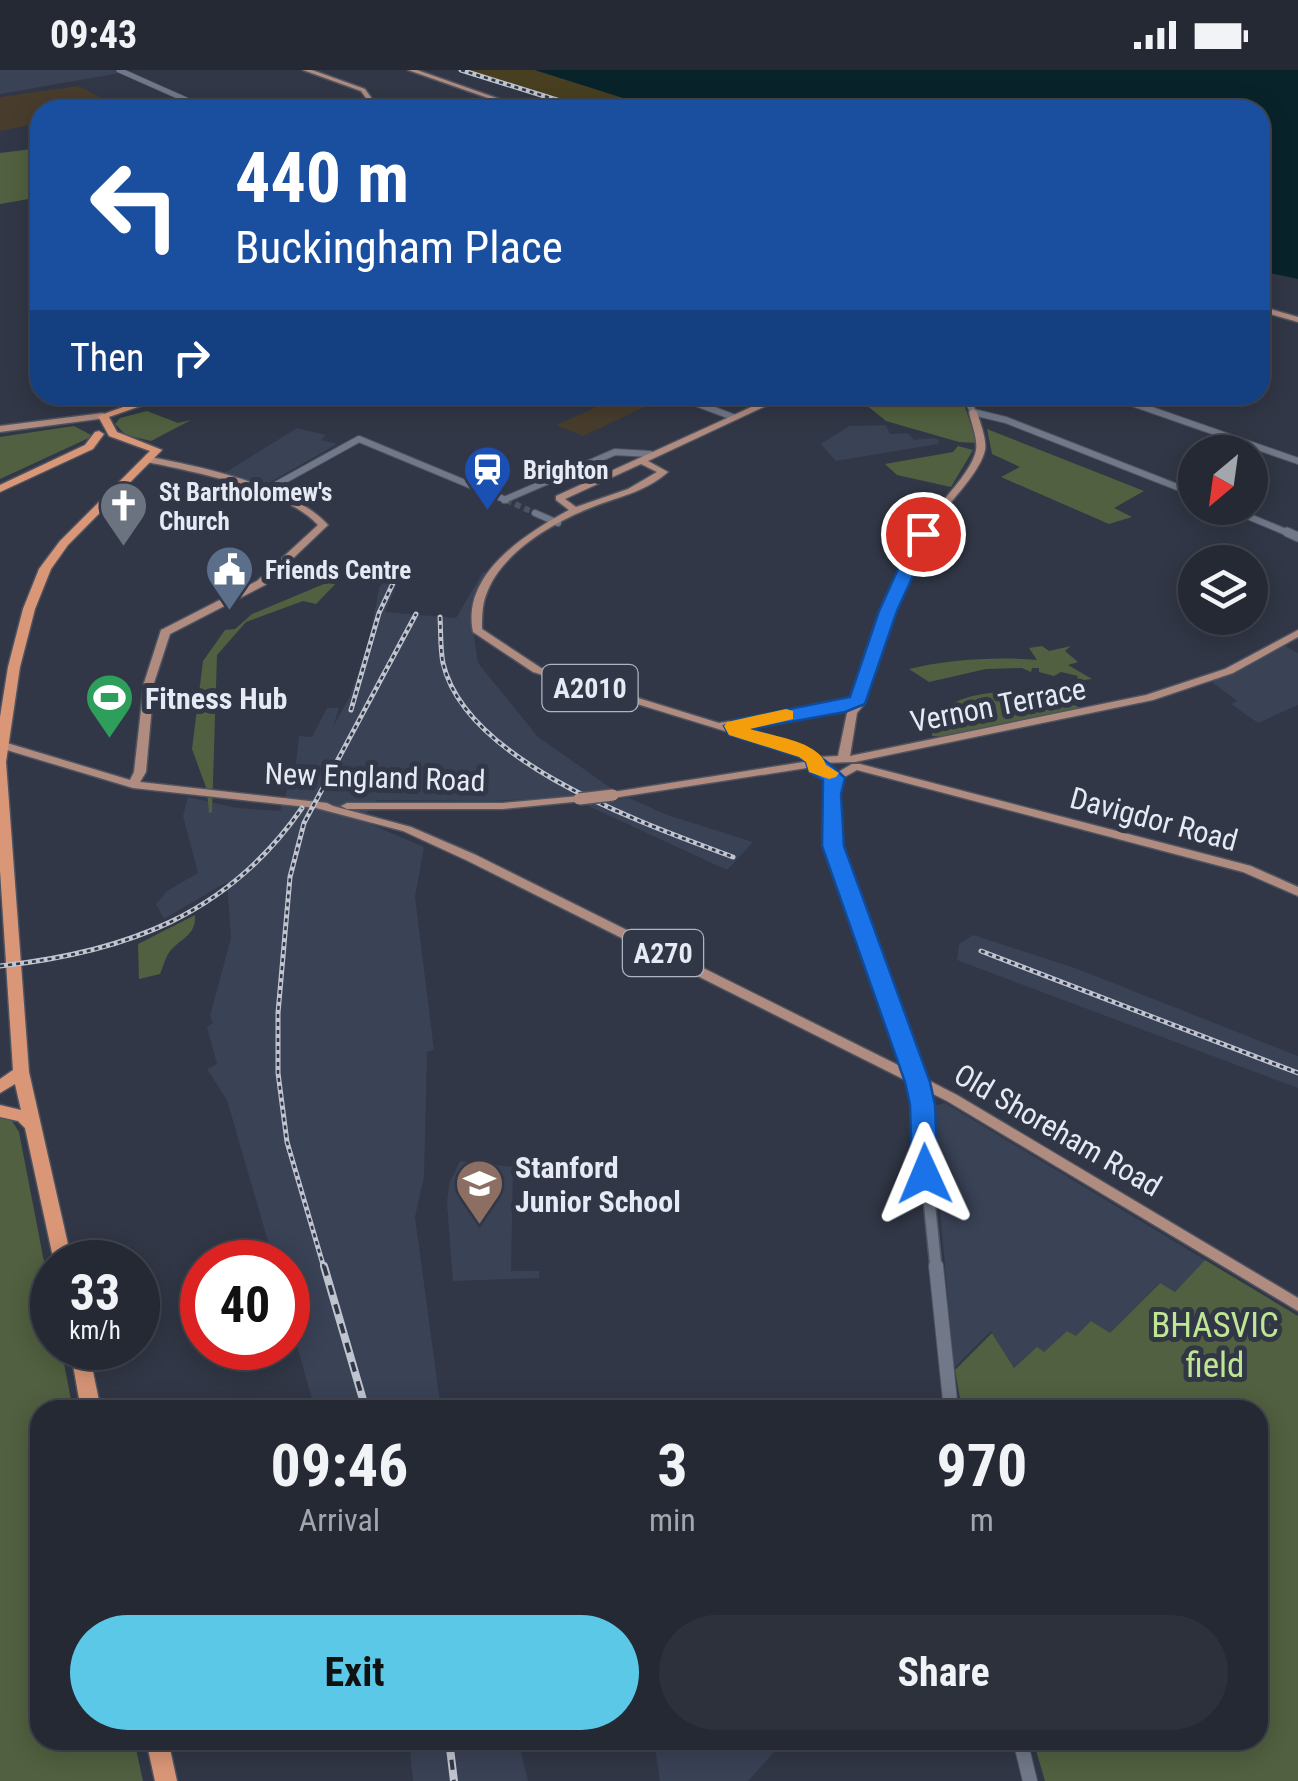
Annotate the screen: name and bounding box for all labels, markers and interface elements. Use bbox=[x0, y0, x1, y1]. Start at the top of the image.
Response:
text: 09:43 bbox=[50, 13, 137, 57]
text: 440 m bbox=[235, 137, 409, 219]
icon: left bbox=[70, 140, 200, 270]
text: Buckingham Place bbox=[235, 221, 563, 274]
icon: right bbox=[164, 330, 219, 385]
text: Then bbox=[70, 336, 144, 380]
north arrow bbox=[1178, 435, 1268, 525]
map controls bbox=[1178, 435, 1268, 635]
station icon: Brighton bbox=[462, 444, 514, 512]
place label: Brighton bbox=[523, 456, 609, 485]
place label: St Bartholomew's Church bbox=[159, 478, 332, 536]
church icon: St Bartholomew's Church bbox=[98, 480, 150, 548]
pin bbox=[881, 492, 966, 577]
icon: arrive bbox=[896, 507, 951, 562]
public building icon: Friends Centre bbox=[204, 544, 256, 612]
button: layers bbox=[1178, 545, 1268, 635]
place label: Friends Centre bbox=[265, 556, 411, 585]
road number: A2010 bbox=[542, 665, 638, 711]
street label: Vernon Terrace bbox=[907, 671, 1089, 739]
sports icon: Fitness Hub bbox=[84, 672, 136, 740]
place label: Fitness Hub bbox=[145, 681, 287, 716]
street label: New England Road bbox=[264, 756, 486, 798]
street label: Davigdor Road bbox=[1066, 780, 1242, 858]
road number: A270 bbox=[623, 930, 703, 976]
street label: Old Shoreham Road bbox=[948, 1057, 1168, 1203]
position arrow bbox=[873, 1122, 977, 1226]
place label: Stanford Junior School bbox=[515, 1150, 681, 1219]
school or university icon: Stanford Junior School bbox=[454, 1158, 506, 1226]
speed limit sign: 40 bbox=[180, 1240, 310, 1370]
text: 33 bbox=[70, 1264, 120, 1322]
park label: BHASVIC field bbox=[1151, 1305, 1279, 1386]
text: km/h bbox=[69, 1316, 121, 1345]
text: 09:46 bbox=[271, 1430, 408, 1501]
text: 3 bbox=[657, 1430, 688, 1501]
text: 970 bbox=[936, 1430, 1027, 1501]
text: Arrival bbox=[299, 1501, 380, 1539]
text: min bbox=[649, 1501, 696, 1539]
text: m bbox=[970, 1501, 994, 1539]
button: Exit bbox=[70, 1615, 639, 1730]
button: Share bbox=[659, 1615, 1228, 1730]

